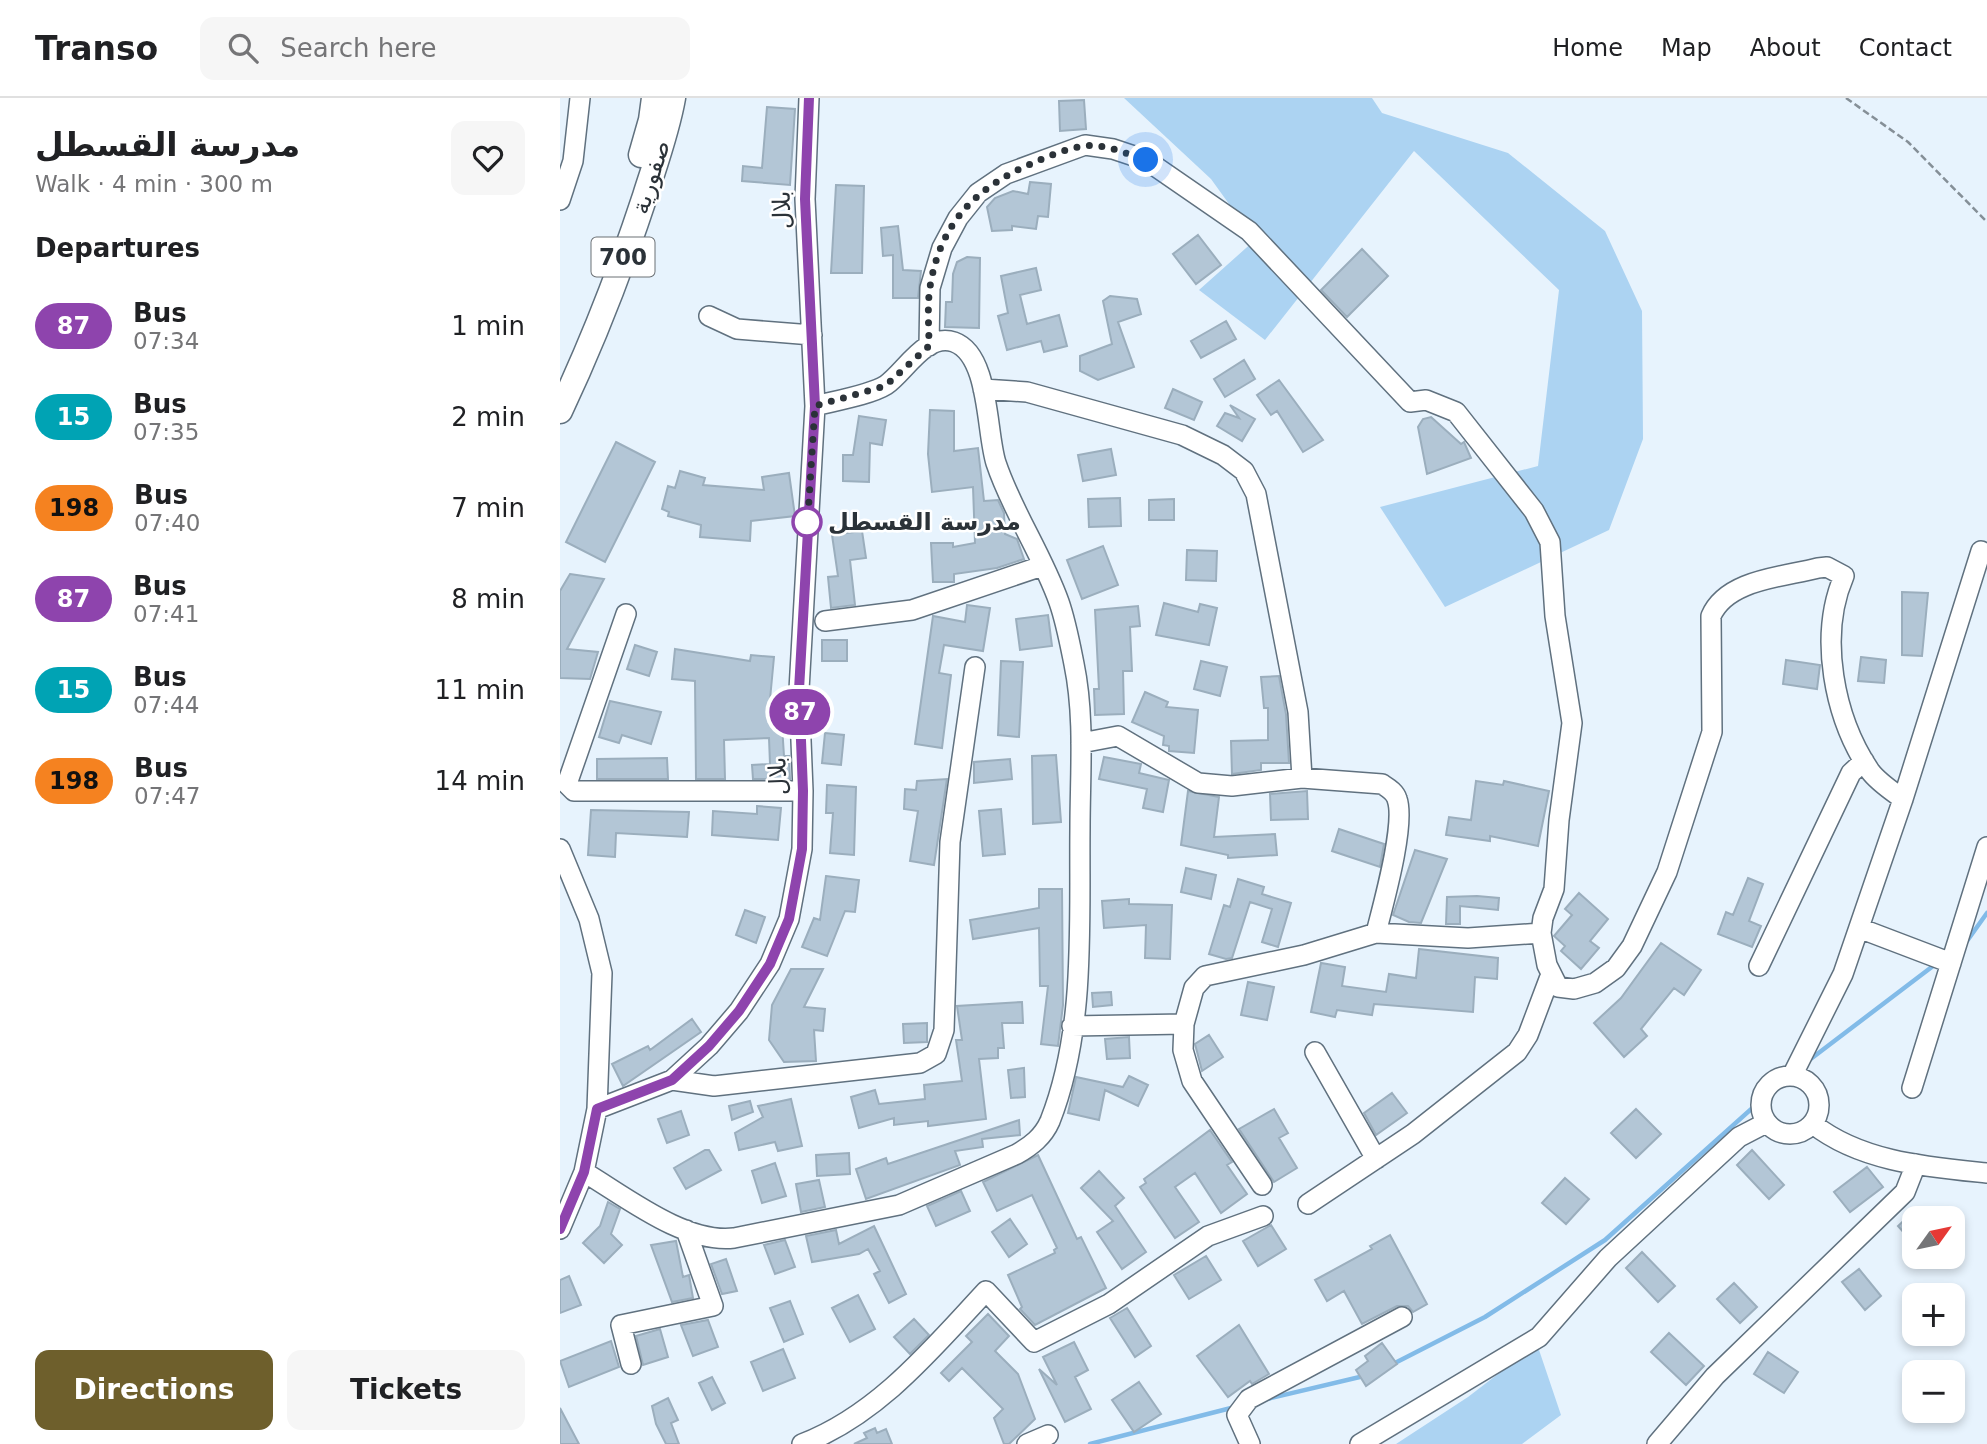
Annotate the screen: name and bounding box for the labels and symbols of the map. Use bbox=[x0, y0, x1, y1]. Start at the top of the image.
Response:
street label: صفورية bbox=[626, 137, 676, 217]
your location bbox=[1128, 142, 1163, 177]
street label: بلال bbox=[768, 191, 796, 229]
road number: 700 bbox=[592, 238, 654, 276]
marker: مدرسة القسطل bbox=[792, 507, 822, 537]
place label: مدرسة القسطل bbox=[828, 508, 1021, 536]
line badge: 87 bbox=[768, 689, 832, 735]
street label: بلال bbox=[763, 756, 793, 796]
north arrow bbox=[1902, 1206, 1965, 1269]

